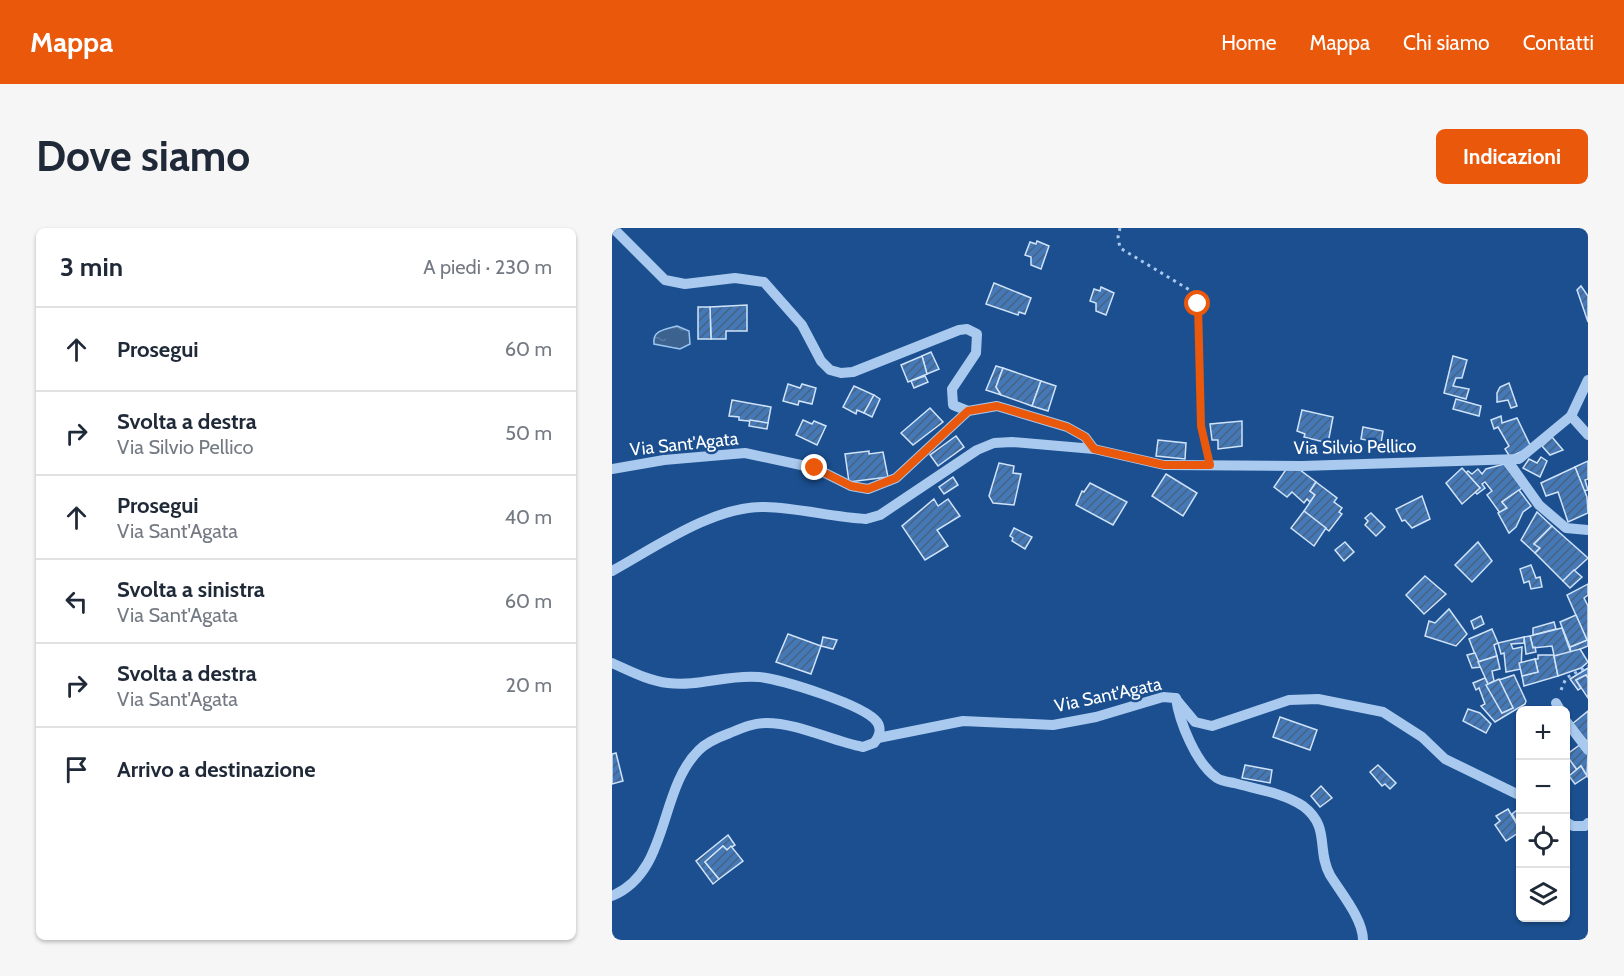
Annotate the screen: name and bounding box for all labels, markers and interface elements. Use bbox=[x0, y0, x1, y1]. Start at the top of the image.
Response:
text: Mappa bbox=[30, 25, 113, 59]
text: Home bbox=[1221, 30, 1276, 55]
text: Mappa bbox=[1309, 30, 1370, 55]
text: Chi siamo bbox=[1403, 30, 1490, 55]
text: Contatti bbox=[1523, 30, 1594, 55]
button: Indicazioni bbox=[1436, 129, 1588, 184]
text: Dove siamo bbox=[36, 130, 250, 182]
text: 3 min bbox=[60, 251, 123, 283]
text: A piedi · 230 m bbox=[423, 255, 552, 279]
route start bbox=[1184, 290, 1210, 316]
icon: ahead bbox=[60, 333, 93, 366]
text: Prosegui bbox=[117, 336, 199, 363]
text: 60 m bbox=[505, 337, 552, 361]
text: Svolta a destra bbox=[117, 408, 257, 435]
icon: right bbox=[60, 417, 93, 450]
text: 50 m bbox=[505, 421, 552, 445]
street label: Via Sant'Agata bbox=[629, 427, 740, 461]
text: Via Silvio Pellico bbox=[117, 435, 253, 459]
street label: Via Silvio Pellico bbox=[1293, 435, 1417, 459]
route end bbox=[801, 454, 827, 480]
text: Prosegui bbox=[117, 492, 199, 519]
icon: ahead bbox=[60, 501, 93, 534]
text: 40 m bbox=[504, 505, 552, 529]
text: Via Sant'Agata bbox=[117, 519, 238, 543]
text: Svolta a sinistra bbox=[117, 576, 265, 603]
icon: left bbox=[60, 585, 93, 618]
text: 60 m bbox=[505, 589, 552, 613]
text: Via Sant'Agata bbox=[117, 603, 238, 627]
text: Svolta a destra bbox=[117, 660, 257, 687]
icon: right bbox=[60, 669, 93, 702]
text: 20 m bbox=[506, 673, 552, 697]
street label: Via Sant'Agata bbox=[1052, 673, 1164, 717]
text: Via Sant'Agata bbox=[117, 687, 238, 711]
map controls bbox=[1516, 706, 1570, 922]
button: + bbox=[1516, 706, 1570, 760]
icon: arrive bbox=[60, 753, 93, 786]
text: Arrivo a destinazione bbox=[117, 756, 315, 783]
button: − bbox=[1516, 760, 1570, 814]
button: locate bbox=[1516, 814, 1570, 868]
button: layers bbox=[1516, 868, 1570, 922]

